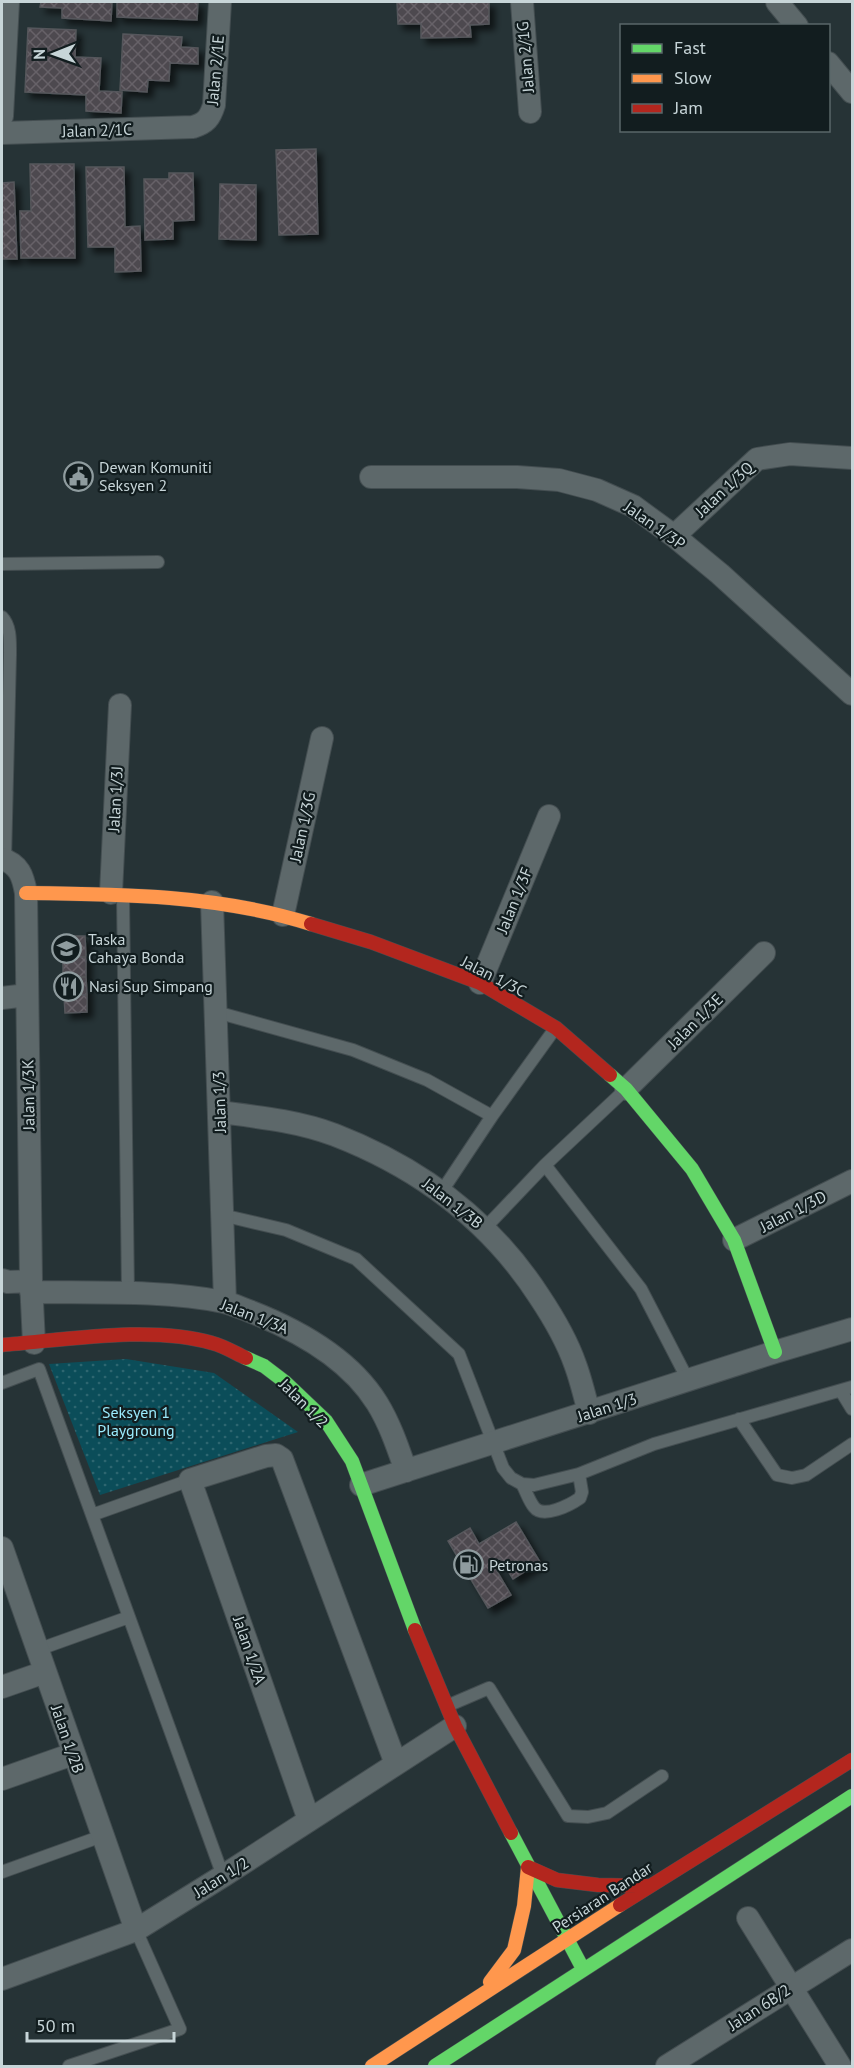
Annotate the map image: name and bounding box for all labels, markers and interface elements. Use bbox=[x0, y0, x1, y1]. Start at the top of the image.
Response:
street label: Jalan 2/1G bbox=[512, 21, 538, 94]
north arrow bbox=[24, 24, 84, 84]
legend bbox=[620, 24, 830, 132]
street label: Jalan 2/1E bbox=[202, 34, 228, 107]
text: Fast bbox=[674, 36, 706, 59]
text: N bbox=[29, 49, 49, 60]
text: Slow bbox=[674, 66, 712, 89]
text: Jam bbox=[673, 96, 703, 119]
street label: Jalan 2/1C bbox=[60, 119, 133, 141]
street label: Jalan 1/3Q bbox=[690, 456, 758, 522]
place label: Dewan Komuniti Seksyen 2 bbox=[99, 457, 212, 495]
public building icon: Dewan Komuniti Seksyen 2 bbox=[62, 460, 94, 492]
street label: Jalan 1/3P bbox=[620, 496, 690, 553]
street label: Jalan 1/3J bbox=[103, 766, 127, 833]
street label: Jalan 1/3G bbox=[285, 790, 319, 865]
street label: Jalan 1/3F bbox=[491, 864, 536, 937]
place label: Taska Cahaya Bonda bbox=[88, 929, 184, 967]
school or university icon: Taska Cahaya Bonda bbox=[51, 932, 83, 964]
street label: Jalan 1/3C bbox=[457, 951, 530, 1001]
restaurant icon: Nasi Sup Simpang bbox=[52, 970, 84, 1002]
place label: Nasi Sup Simpang bbox=[89, 976, 213, 996]
street label: Jalan 1/3E bbox=[663, 989, 727, 1053]
street label: Jalan 1/3K bbox=[17, 1059, 39, 1132]
street label: Jalan 1/3 bbox=[208, 1071, 230, 1134]
street label: Jalan 1/3B bbox=[418, 1173, 487, 1233]
street label: Jalan 1/3D bbox=[756, 1186, 830, 1237]
street label: Jalan 1/3A bbox=[217, 1294, 292, 1338]
street label: Jalan 1/2 bbox=[275, 1374, 333, 1432]
street label: Jalan 1/3 bbox=[574, 1388, 639, 1426]
park label: Seksyen 1 Playgroung bbox=[97, 1402, 175, 1440]
fuel station icon: Petronas bbox=[452, 1549, 484, 1581]
place label: Petronas bbox=[489, 1555, 549, 1575]
street label: Jalan 1/2A bbox=[229, 1612, 271, 1687]
street label: Jalan 1/2B bbox=[47, 1701, 89, 1776]
street label: Jalan 1/2 bbox=[189, 1852, 252, 1902]
street label: Persiaran Bandar bbox=[548, 1857, 656, 1937]
street label: Jalan 6B/2 bbox=[723, 1979, 794, 2035]
scale bar bbox=[27, 2005, 174, 2043]
text: 50 m bbox=[36, 2014, 75, 2037]

